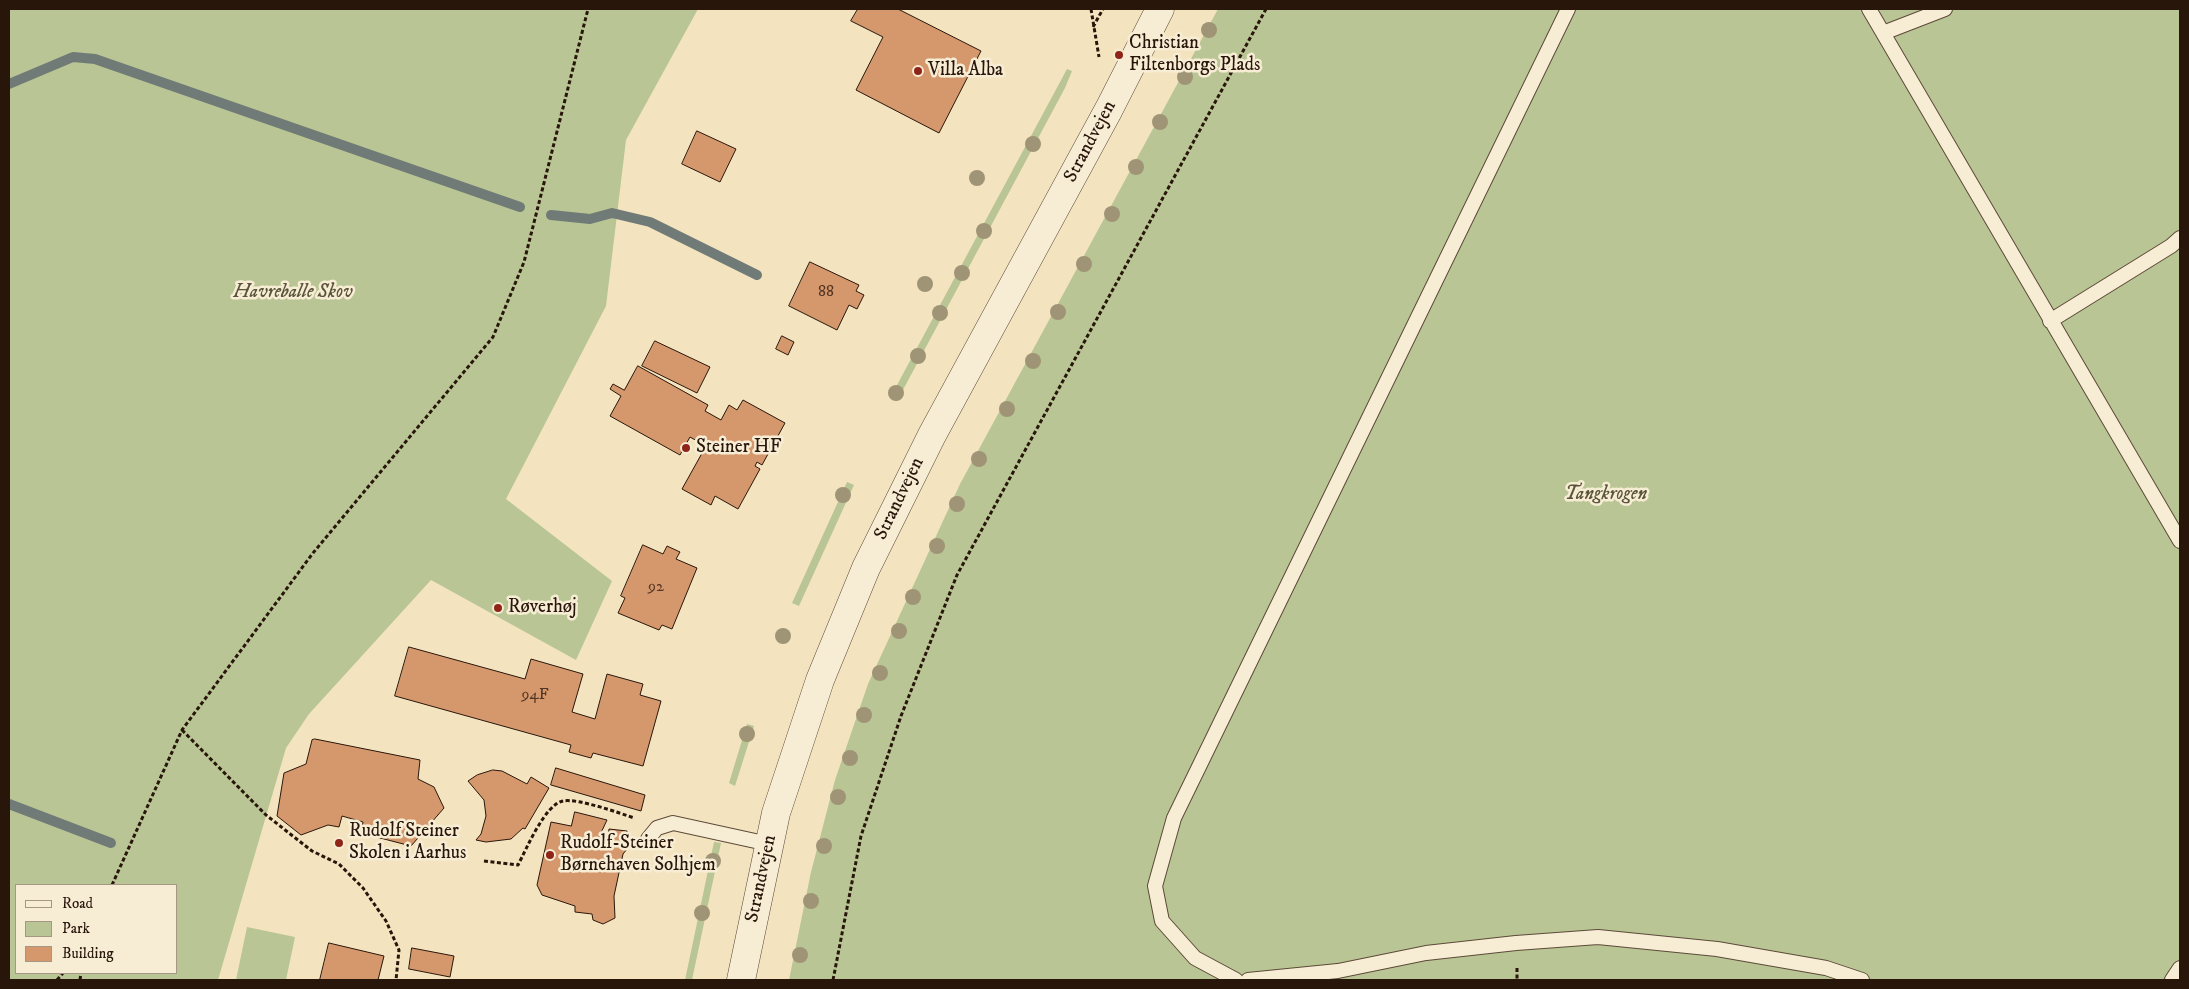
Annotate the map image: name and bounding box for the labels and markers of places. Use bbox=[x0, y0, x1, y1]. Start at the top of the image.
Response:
place label: Christian Filtenborgs Plads bbox=[1129, 33, 1260, 77]
marker: Christian Filtenborgs Plads bbox=[1113, 49, 1125, 61]
place label: Villa Alba bbox=[928, 60, 1003, 82]
marker: Villa Alba bbox=[912, 65, 924, 77]
place label: Steiner HF bbox=[696, 437, 781, 459]
marker: Steiner HF bbox=[680, 442, 692, 454]
place label: Røverhøj bbox=[508, 597, 577, 619]
marker: Røverhøj bbox=[492, 602, 504, 614]
place label: Rudolf Steiner Skolen i Aarhus bbox=[349, 821, 466, 865]
place label: Rudolf-Steiner Børnehaven Solhjem bbox=[560, 833, 716, 877]
marker: Rudolf Steiner Skolen i Aarhus bbox=[333, 837, 345, 849]
marker: Rudolf-Steiner Børnehaven Solhjem bbox=[544, 849, 556, 861]

